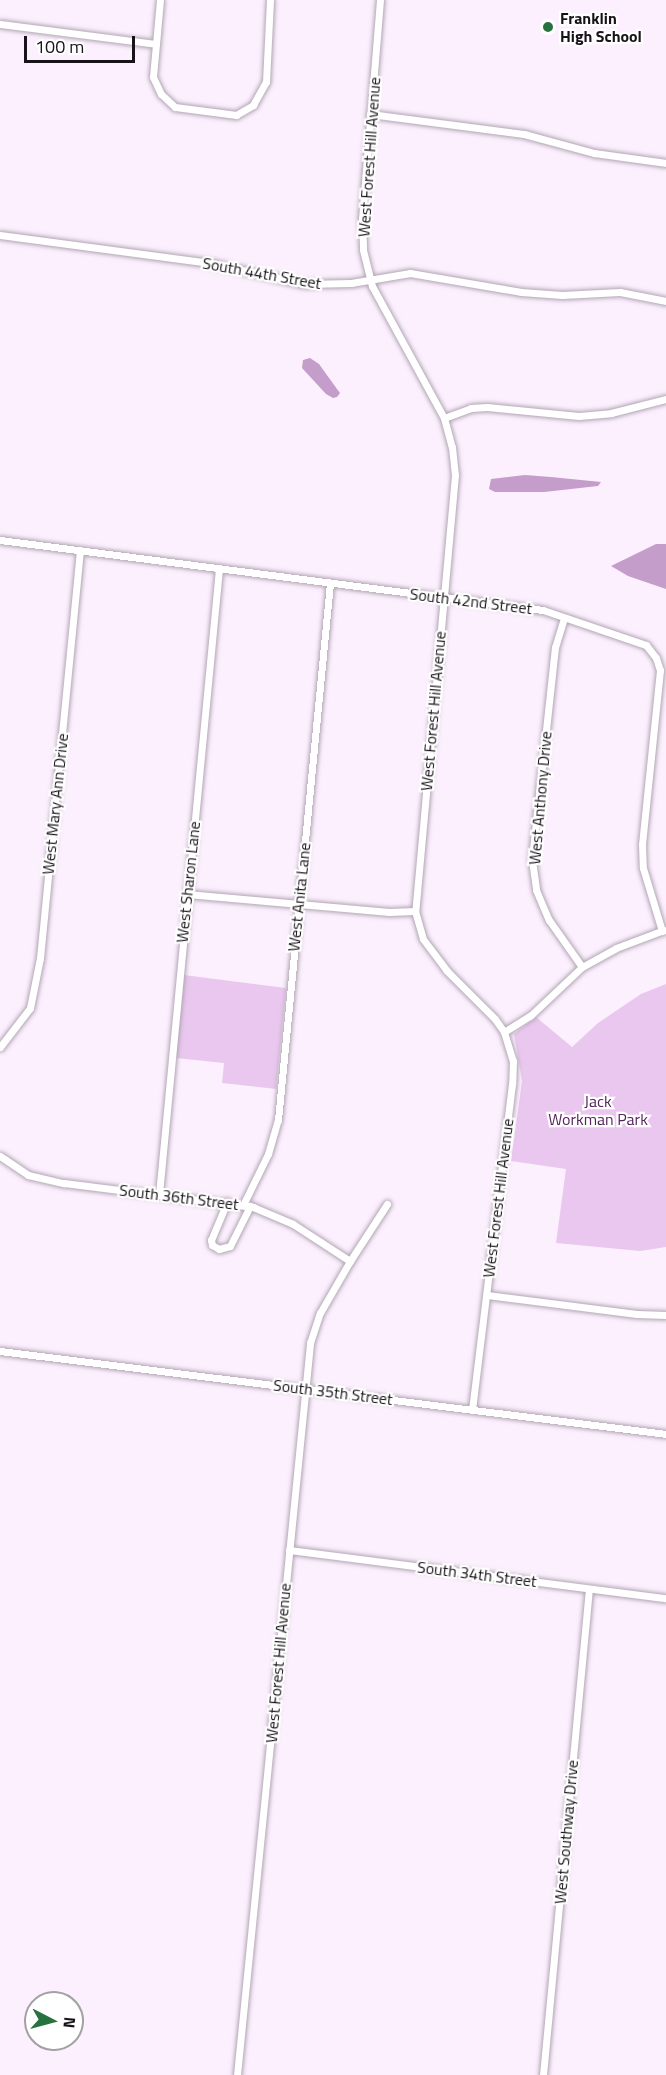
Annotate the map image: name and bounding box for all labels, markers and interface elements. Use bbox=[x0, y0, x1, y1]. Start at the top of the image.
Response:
place label: Franklin High School bbox=[560, 8, 642, 46]
marker: Franklin High School bbox=[541, 20, 555, 34]
scale bar bbox=[27, 24, 138, 62]
text: 100 m bbox=[35, 33, 84, 60]
street label: West Forest Hill Avenue bbox=[354, 76, 384, 238]
street label: South 44th Street bbox=[201, 253, 323, 293]
street label: South 42nd Street bbox=[409, 584, 533, 618]
street label: West Forest Hill Avenue bbox=[416, 630, 450, 792]
street label: West Anthony Drive bbox=[525, 730, 555, 866]
street label: West Mary Ann Drive bbox=[38, 732, 72, 876]
street label: West Sharon Lane bbox=[172, 820, 204, 944]
street label: West Anita Lane bbox=[284, 841, 314, 953]
park label: Jack Workman Park bbox=[548, 1091, 648, 1129]
street label: West Forest Hill Avenue bbox=[479, 1117, 517, 1279]
street label: South 36th Street bbox=[118, 1180, 240, 1214]
street label: South 35th Street bbox=[272, 1375, 394, 1409]
street label: South 34th Street bbox=[416, 1557, 538, 1591]
street label: West Forest Hill Avenue bbox=[261, 1582, 295, 1744]
street label: West Southway Drive bbox=[550, 1759, 582, 1905]
north arrow bbox=[24, 1991, 84, 2051]
text: N bbox=[57, 2016, 82, 2029]

